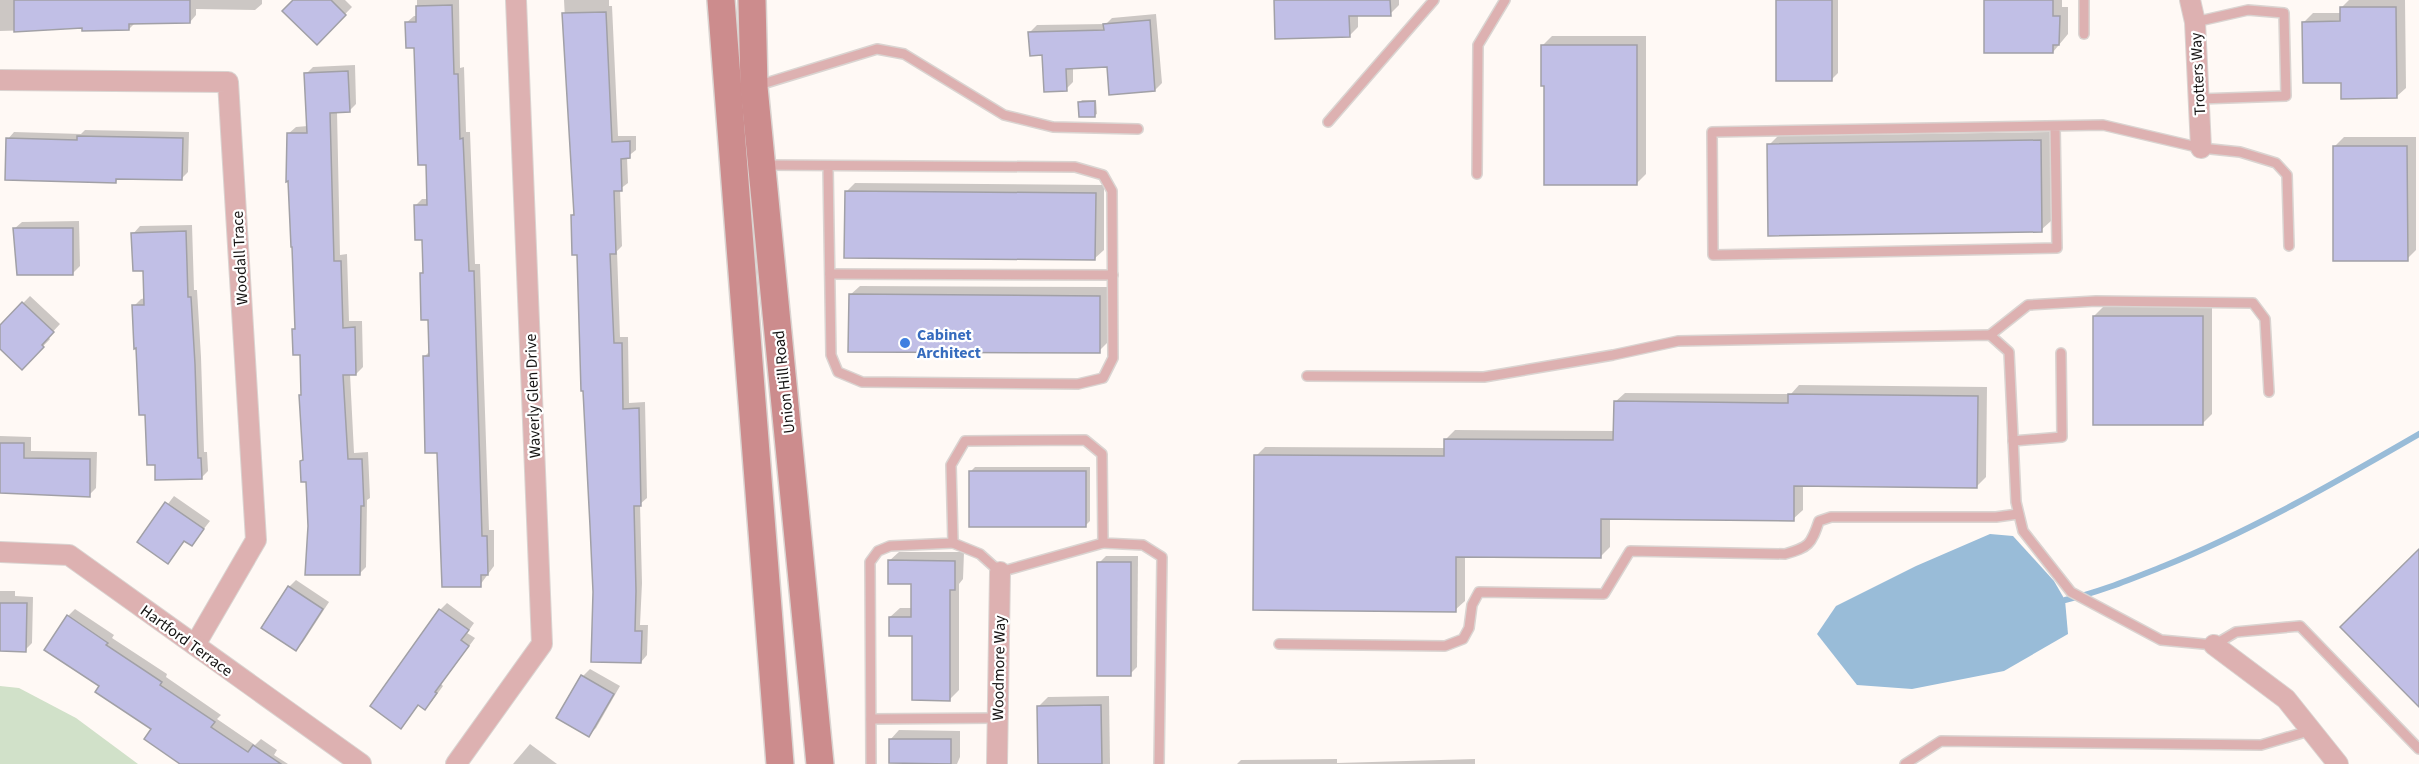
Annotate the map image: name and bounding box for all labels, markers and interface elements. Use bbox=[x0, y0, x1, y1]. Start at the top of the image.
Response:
street label: Trotters Way bbox=[2185, 31, 2211, 116]
street label: Woodall Trace bbox=[227, 210, 253, 306]
place label: Cabinet Architect bbox=[916, 324, 981, 364]
street label: Union Hill Road bbox=[768, 329, 800, 435]
street label: Waverly Glen Drive bbox=[520, 333, 546, 459]
marker: Cabinet Architect bbox=[898, 336, 912, 350]
street label: Hartford Terrace bbox=[136, 600, 237, 682]
street label: Woodmore Way bbox=[987, 615, 1011, 721]

